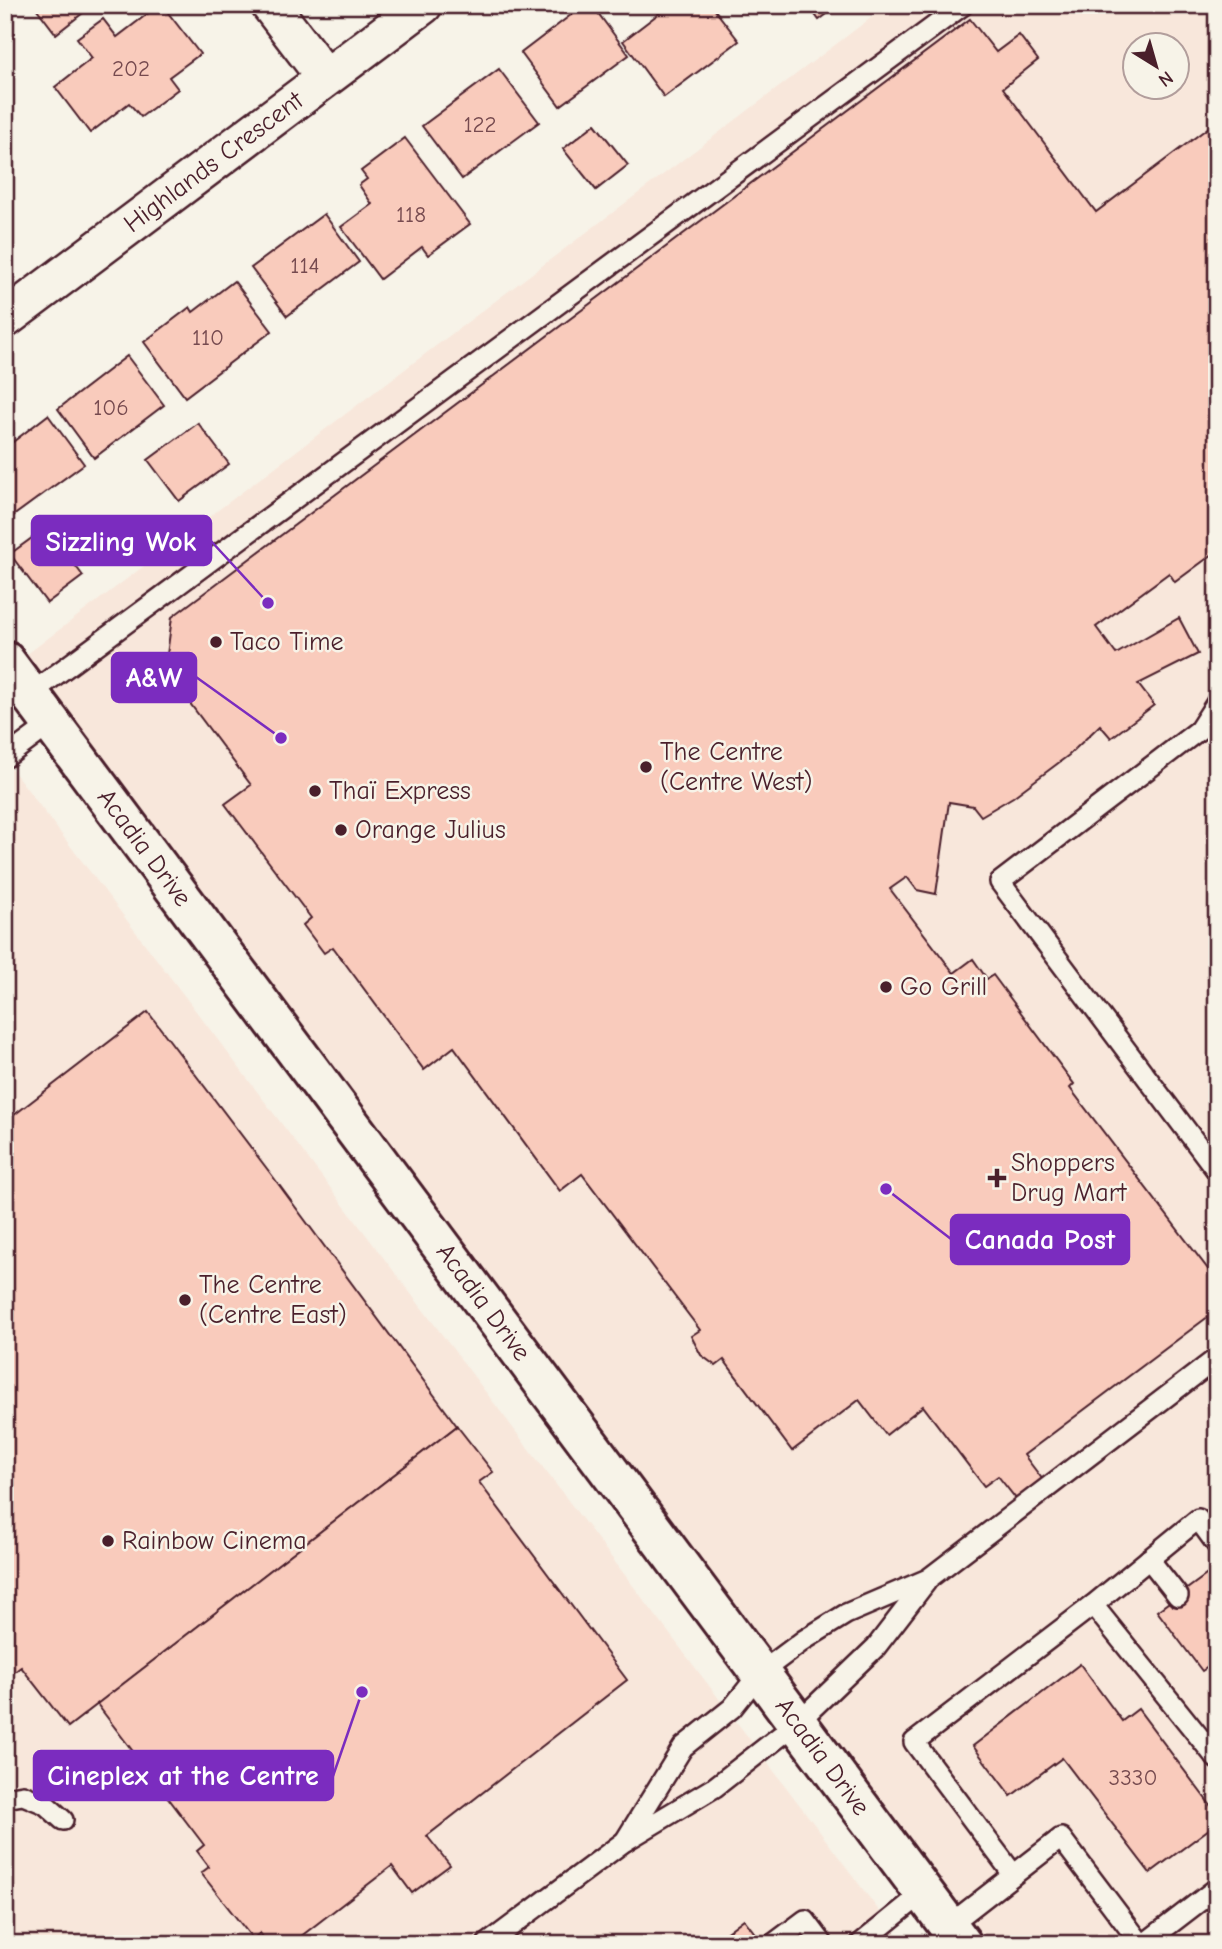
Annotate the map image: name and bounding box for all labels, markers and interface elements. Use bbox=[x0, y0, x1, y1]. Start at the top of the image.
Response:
north arrow bbox=[1120, 32, 1190, 102]
house number: 202 bbox=[112, 55, 150, 82]
text: N bbox=[1154, 66, 1177, 91]
street label: Highlands Crescent bbox=[118, 84, 310, 239]
house number: 122 bbox=[463, 111, 497, 138]
house number: 118 bbox=[396, 201, 426, 228]
house number: 114 bbox=[290, 252, 320, 279]
house number: 110 bbox=[192, 324, 224, 351]
house number: 106 bbox=[93, 394, 129, 421]
callout: Sizzling Wok bbox=[32, 516, 211, 565]
text: Sizzling Wok bbox=[46, 526, 197, 558]
place label: Taco Time bbox=[230, 627, 344, 657]
marker: Taco Time bbox=[208, 634, 224, 650]
callout: A&W bbox=[112, 653, 196, 702]
text: A&W bbox=[126, 662, 183, 694]
place label: The Centre (Centre West) bbox=[660, 737, 812, 797]
marker: The Centre (Centre West) bbox=[638, 759, 654, 775]
place label: Thaï Express bbox=[329, 776, 471, 806]
street label: Acadia Drive bbox=[91, 783, 198, 912]
marker: Thaï Express bbox=[307, 783, 323, 799]
place label: Orange Julius bbox=[355, 815, 506, 845]
marker: Orange Julius bbox=[333, 822, 349, 838]
place label: Go Grill bbox=[900, 972, 987, 1002]
marker: Go Grill bbox=[878, 979, 894, 995]
place label: Shoppers Drug Mart bbox=[1011, 1148, 1128, 1208]
marker: Shoppers Drug Mart bbox=[989, 1170, 1005, 1186]
callout: Canada Post bbox=[951, 1215, 1129, 1264]
text: Canada Post bbox=[965, 1224, 1116, 1256]
street label: Acadia Drive bbox=[430, 1238, 537, 1367]
place label: The Centre (Centre East) bbox=[199, 1270, 347, 1330]
marker: The Centre (Centre East) bbox=[177, 1292, 193, 1308]
place label: Rainbow Cinema bbox=[122, 1526, 307, 1556]
marker: Rainbow Cinema bbox=[100, 1533, 116, 1549]
street label: Acadia Drive bbox=[769, 1692, 876, 1821]
callout: Cineplex at the Centre bbox=[34, 1751, 333, 1800]
text: Cineplex at the Centre bbox=[47, 1760, 319, 1792]
house number: 3330 bbox=[1109, 1764, 1157, 1791]

